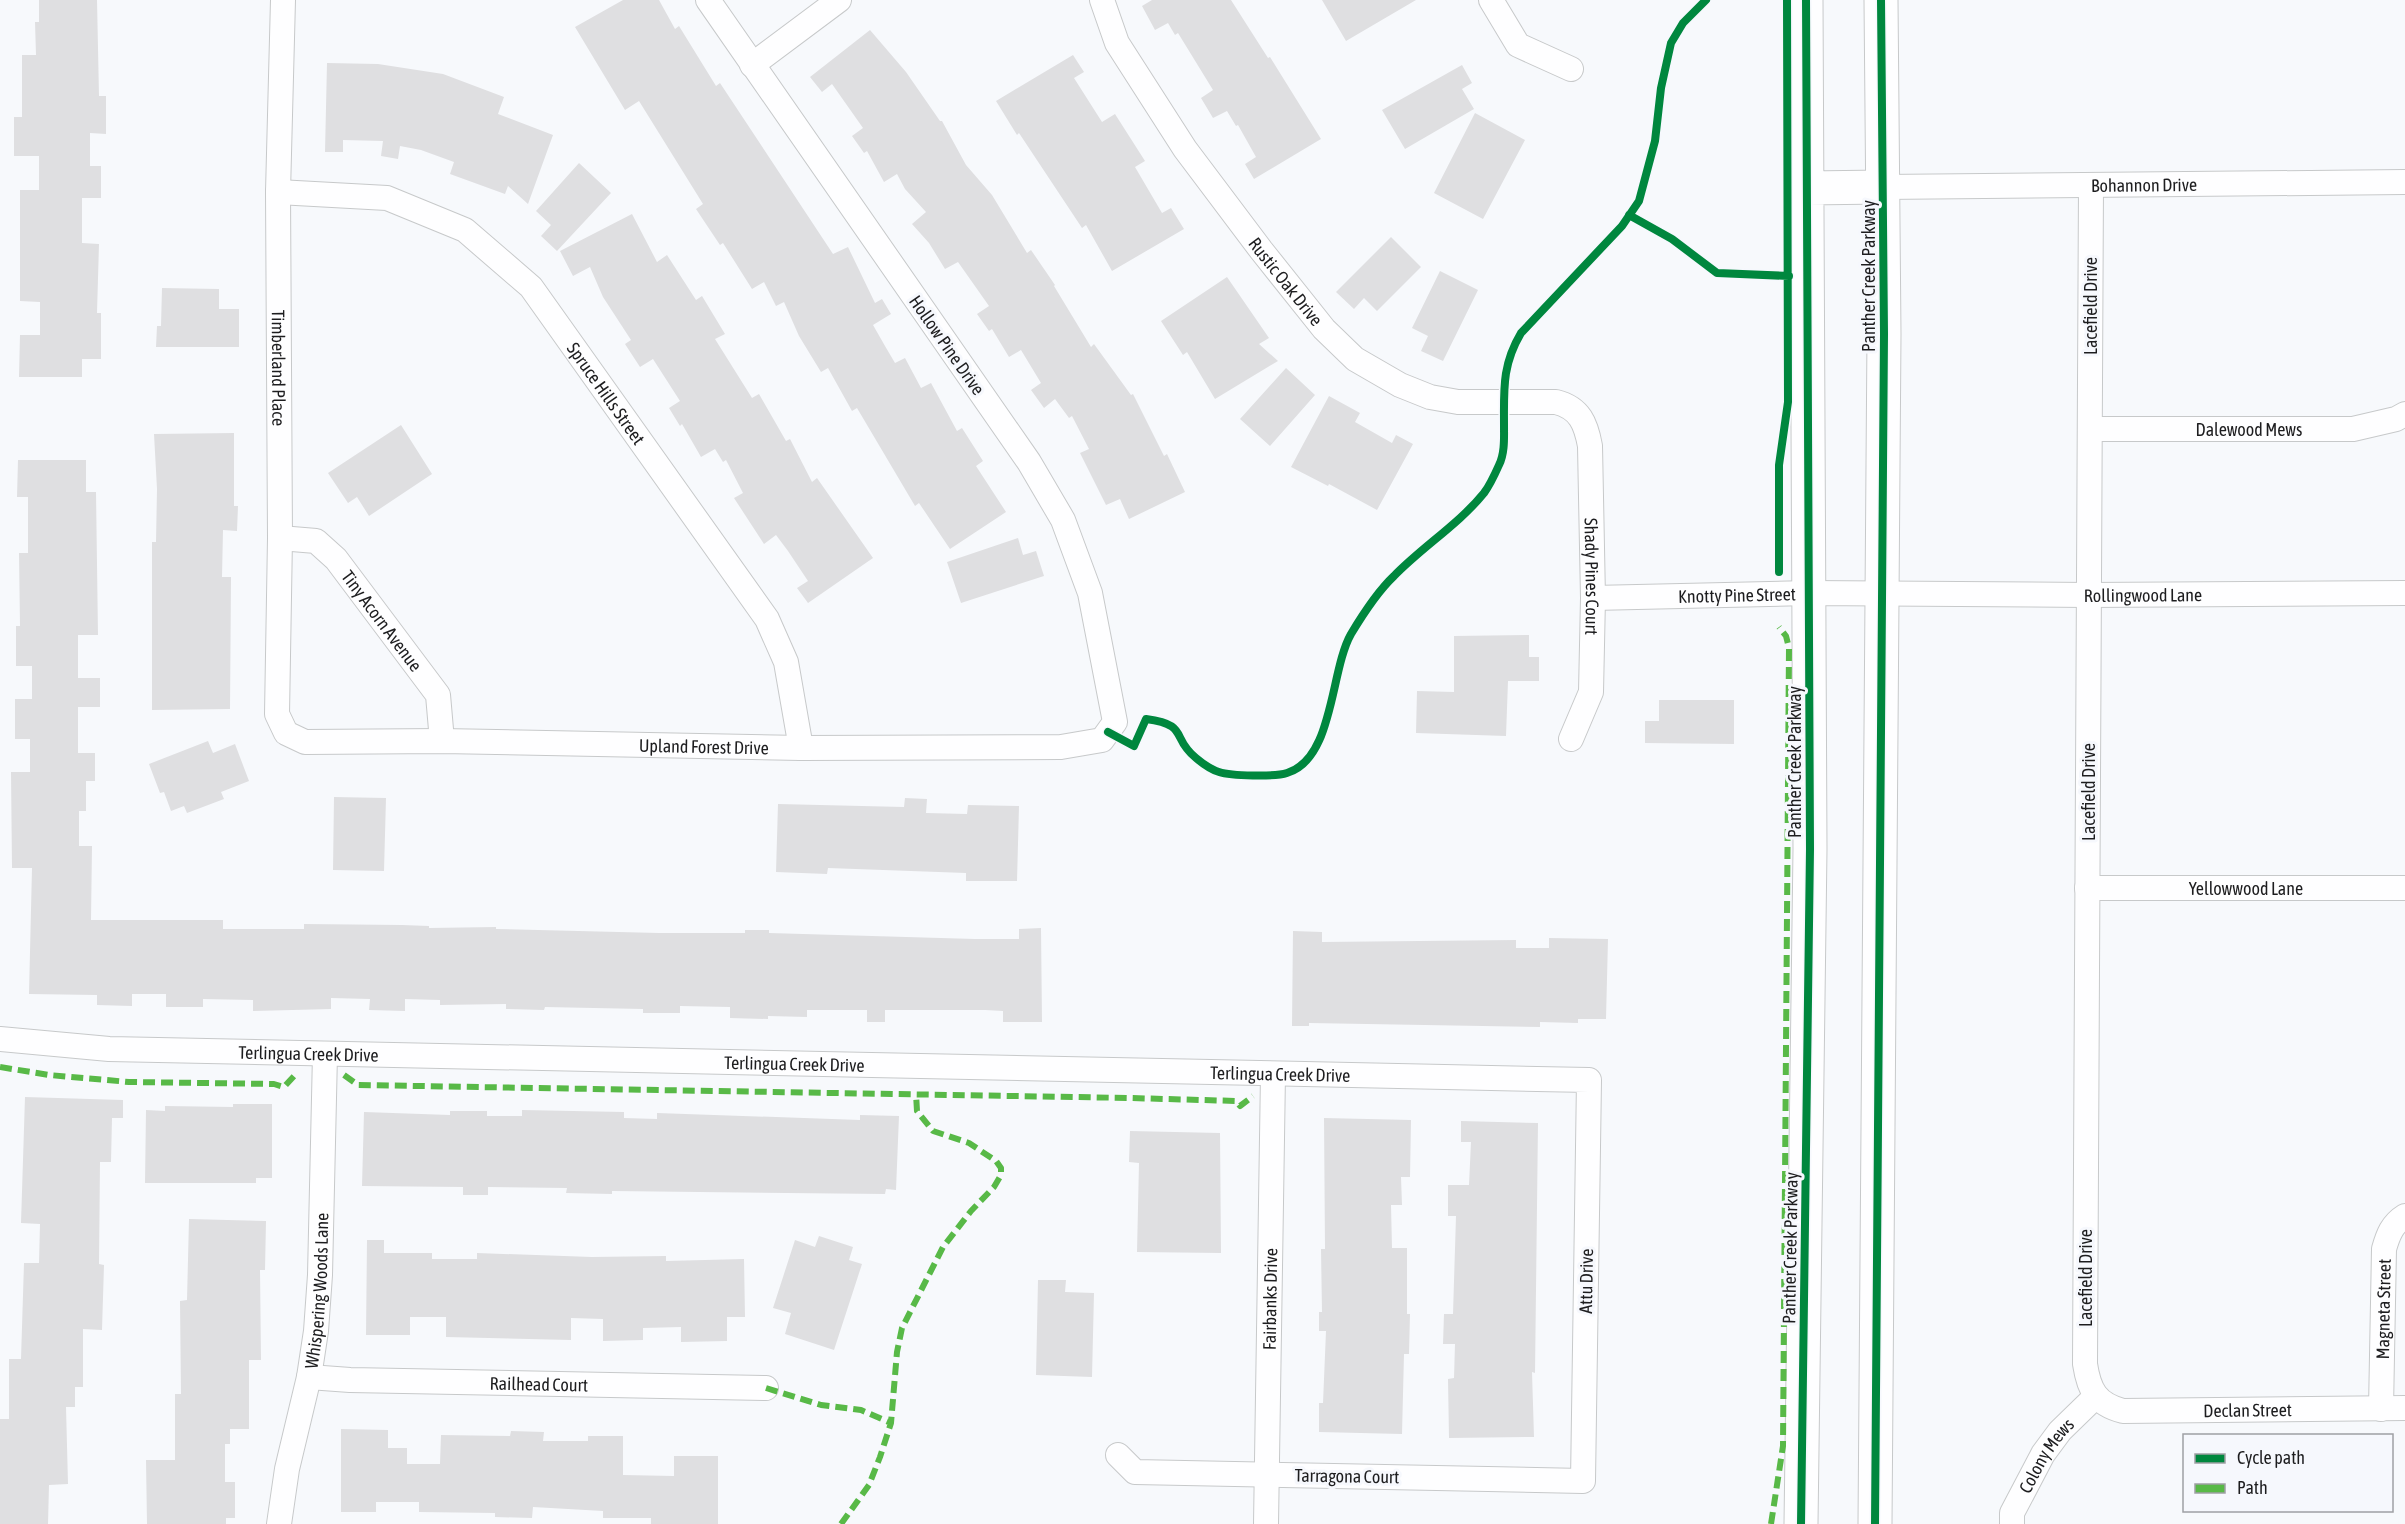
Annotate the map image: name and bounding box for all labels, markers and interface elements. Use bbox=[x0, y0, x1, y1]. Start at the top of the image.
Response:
street label: Bohannon Drive bbox=[2091, 173, 2197, 196]
street label: Panther Creek Parkway bbox=[1858, 200, 1879, 352]
street label: Rustic Oak Drive bbox=[1245, 233, 1328, 330]
street label: Lacefield Drive bbox=[2080, 257, 2101, 355]
street label: Hollow Pine Drive bbox=[905, 291, 989, 399]
street label: Timberland Place bbox=[268, 310, 290, 426]
street label: Spruce Hills Street bbox=[563, 338, 650, 448]
street label: Dalewood Mews bbox=[2196, 419, 2302, 440]
street label: Shady Pines Court bbox=[1581, 518, 1604, 635]
street label: Tiny Acorn Avenue bbox=[338, 566, 427, 675]
street label: Knotty Pine Street bbox=[1678, 583, 1796, 607]
street label: Rollingwood Lane bbox=[2084, 584, 2202, 606]
street label: Panther Creek Parkway bbox=[1784, 686, 1805, 838]
street label: Upland Forest Drive bbox=[639, 734, 769, 758]
street label: Lacefield Drive bbox=[2078, 743, 2099, 841]
street label: Yellowwood Lane bbox=[2189, 878, 2303, 899]
street label: Terlingua Creek Drive bbox=[238, 1041, 379, 1065]
street label: Terlingua Creek Drive bbox=[724, 1051, 865, 1075]
street label: Terlingua Creek Drive bbox=[1210, 1062, 1351, 1086]
street label: Panther Creek Parkway bbox=[1778, 1172, 1802, 1324]
street label: Whispering Woods Lane bbox=[300, 1212, 332, 1370]
street label: Lacefield Drive bbox=[2075, 1229, 2096, 1327]
street label: Fairbanks Drive bbox=[1258, 1248, 1281, 1350]
street label: Attu Drive bbox=[1575, 1248, 1597, 1314]
street label: Magneta Street bbox=[2371, 1258, 2394, 1360]
street label: Railhead Court bbox=[490, 1372, 588, 1395]
street label: Declan Street bbox=[2203, 1399, 2292, 1421]
street label: Colony Mews bbox=[2014, 1413, 2078, 1496]
legend bbox=[2183, 1434, 2393, 1512]
text: Cycle path bbox=[2237, 1447, 2305, 1468]
street label: Tarragona Court bbox=[1295, 1465, 1399, 1487]
text: Path bbox=[2237, 1477, 2268, 1498]

